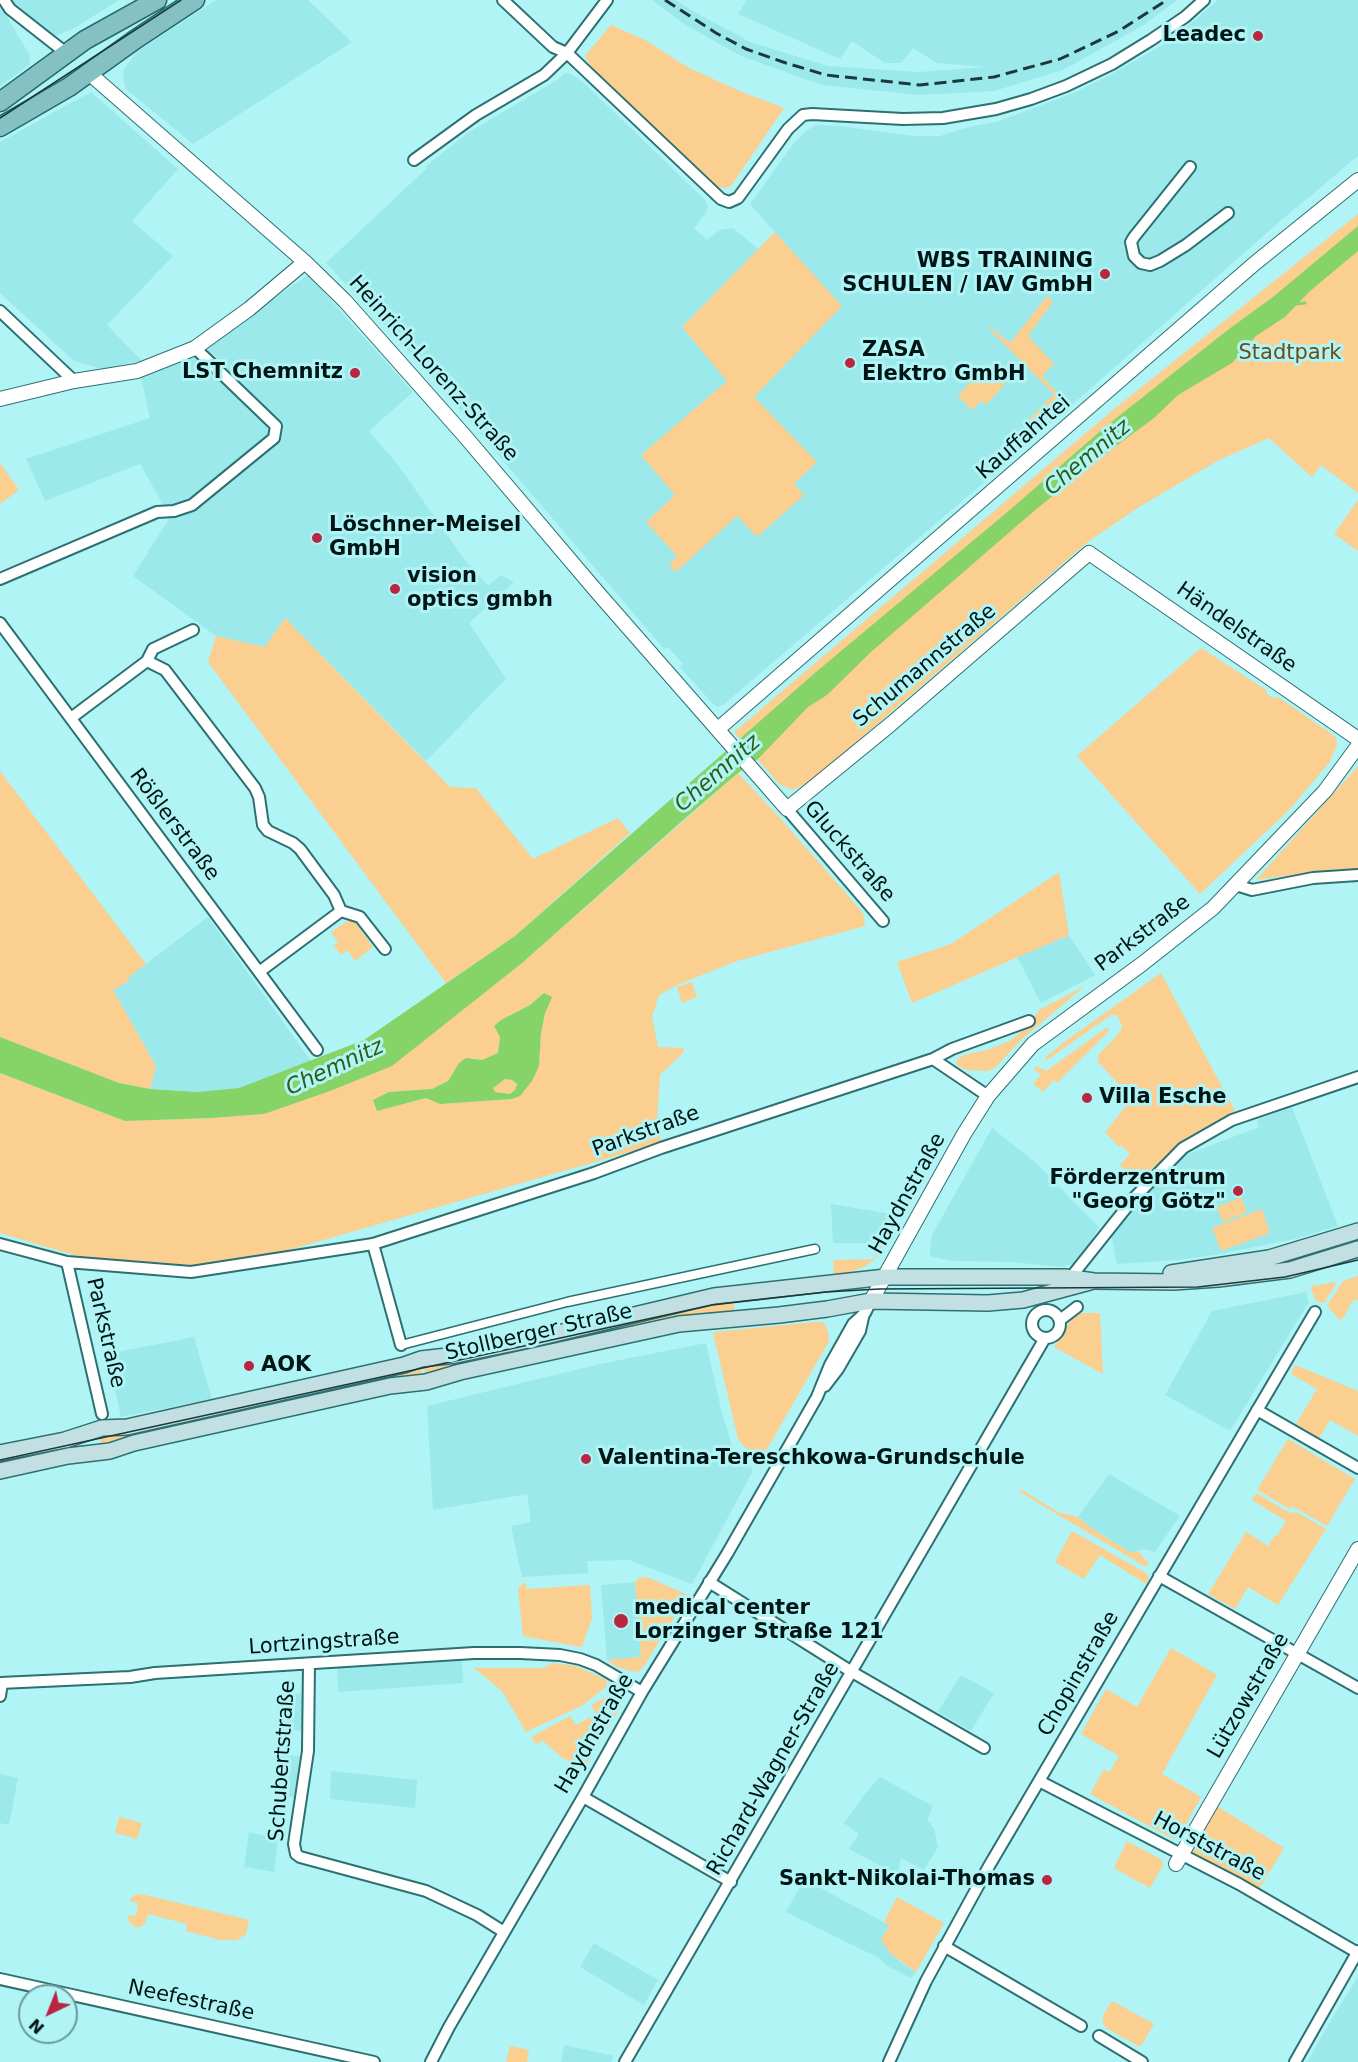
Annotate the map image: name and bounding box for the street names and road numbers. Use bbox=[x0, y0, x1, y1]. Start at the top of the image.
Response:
street label: Heinrich-Lorenz-Straße bbox=[343, 271, 523, 467]
street label: Kauffahrtei bbox=[972, 390, 1076, 486]
street label: Händelstraße bbox=[1171, 577, 1301, 679]
street label: Schumannstraße bbox=[849, 599, 1001, 733]
street label: Rößlerstraße bbox=[124, 764, 224, 886]
street label: Gluckstraße bbox=[798, 796, 900, 908]
street label: Parkstraße bbox=[1091, 890, 1195, 978]
street label: Parkstraße bbox=[589, 1101, 703, 1163]
street label: Haydnstraße bbox=[864, 1129, 952, 1259]
street label: Parkstraße bbox=[80, 1275, 130, 1391]
street label: Stollberger Straße bbox=[443, 1299, 635, 1367]
street label: Chopinstraße bbox=[1033, 1607, 1125, 1741]
street label: Lortzingstraße bbox=[248, 1625, 400, 1661]
street label: Lützowstraße bbox=[1203, 1629, 1295, 1763]
street label: Richard-Wagner-Straße bbox=[702, 1658, 846, 1880]
street label: Haydnstraße bbox=[550, 1669, 640, 1799]
street label: Schubertstraße bbox=[265, 1680, 301, 1842]
street label: Horststraße bbox=[1149, 1807, 1269, 1887]
street label: Neefestraße bbox=[125, 1975, 257, 2027]

